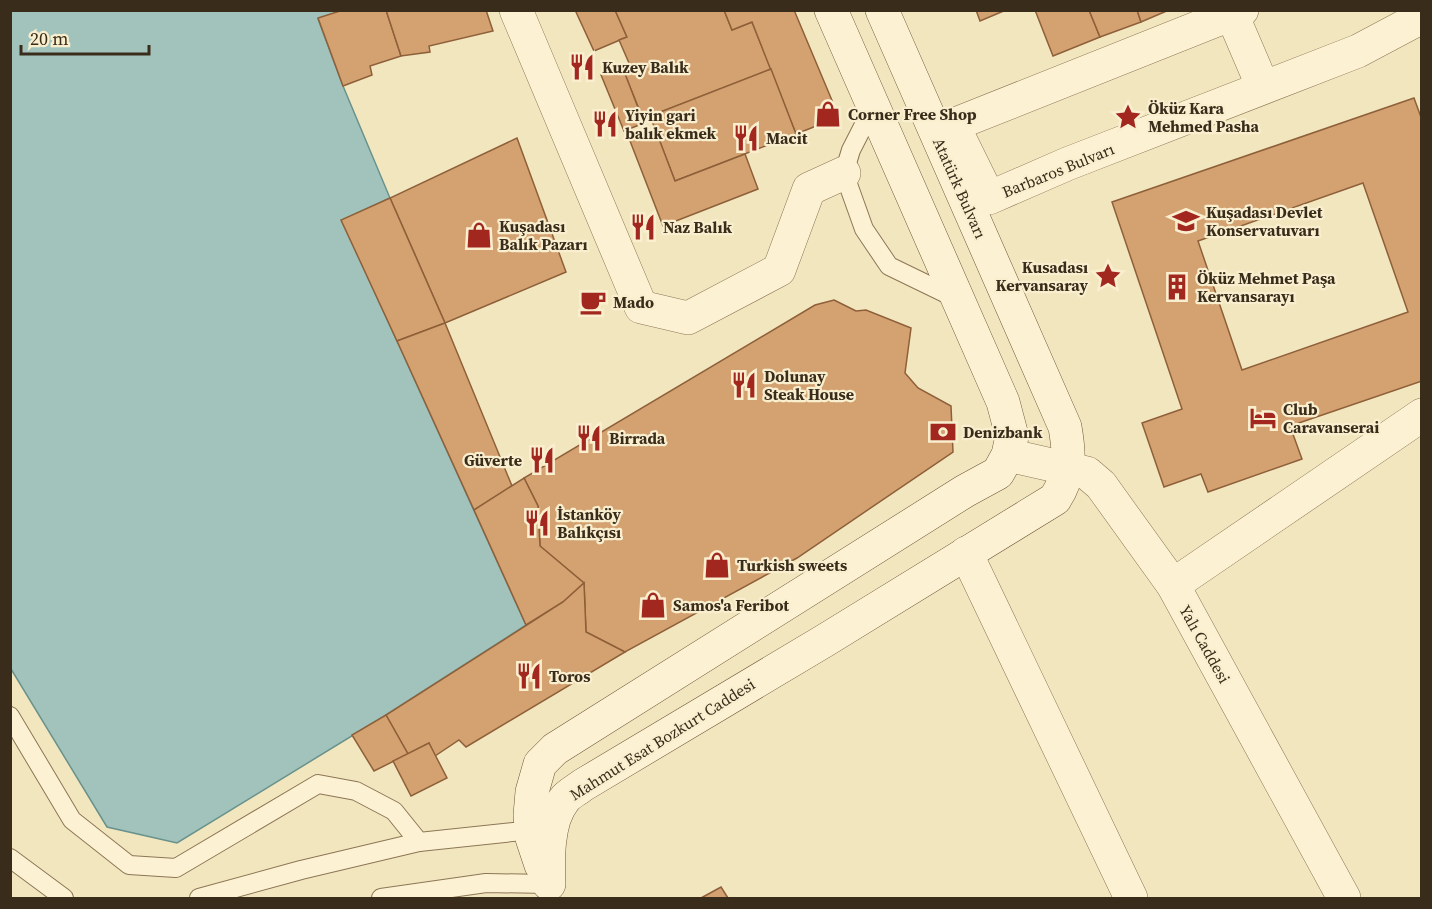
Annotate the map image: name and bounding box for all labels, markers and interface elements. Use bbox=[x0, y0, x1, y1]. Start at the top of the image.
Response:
scale bar bbox=[21, 18, 148, 56]
text: 20 m bbox=[30, 26, 68, 51]
restaurant icon: Kuzey Balık bbox=[567, 52, 597, 82]
place label: Kuzey Balık bbox=[602, 56, 689, 78]
place label: Öküz Kara Mehmed Pasha bbox=[1148, 97, 1259, 137]
shop icon: Corner Free Shop bbox=[813, 99, 843, 129]
place icon: Öküz Kara Mehmed Pasha bbox=[1113, 102, 1143, 132]
place label: Corner Free Shop bbox=[848, 103, 977, 125]
place label: Yiyin gari balık ekmek bbox=[625, 104, 717, 144]
restaurant icon: Yiyin gari balık ekmek bbox=[590, 109, 620, 139]
restaurant icon: Macit bbox=[731, 123, 761, 153]
place label: Macit bbox=[766, 127, 808, 149]
street label: Atatürk Bulvarı bbox=[928, 134, 992, 242]
street label: Barbaros Bulvarı bbox=[999, 137, 1118, 203]
place label: Kuşadası Devlet Konservatuvarı bbox=[1206, 201, 1323, 241]
school or university icon: Kuşadası Devlet Konservatuvarı bbox=[1171, 206, 1201, 236]
restaurant icon: Naz Balık bbox=[628, 212, 658, 242]
place label: Kuşadası Balık Pazarı bbox=[499, 215, 588, 255]
place label: Naz Balık bbox=[663, 216, 733, 238]
shop icon: Kuşadası Balık Pazarı bbox=[464, 220, 494, 250]
place label: Kusadası Kervansaray bbox=[995, 256, 1088, 296]
place icon: Kusadası Kervansaray bbox=[1093, 261, 1123, 291]
place label: Öküz Mehmet Paşa Kervansarayı bbox=[1197, 267, 1336, 307]
building icon: Öküz Mehmet Paşa Kervansarayı bbox=[1162, 272, 1192, 302]
cafe icon: Mado bbox=[578, 287, 608, 317]
place label: Mado bbox=[613, 291, 654, 313]
place label: Dolunay Steak House bbox=[764, 365, 854, 405]
restaurant icon: Dolunay Steak House bbox=[729, 370, 759, 400]
place label: Club Caravanserai bbox=[1283, 398, 1379, 438]
hotel icon: Club Caravanserai bbox=[1248, 403, 1278, 433]
bank icon: Denizbank bbox=[928, 417, 958, 447]
place label: Denizbank bbox=[963, 421, 1043, 443]
restaurant icon: Birrada bbox=[574, 423, 604, 453]
place label: Birrada bbox=[609, 427, 666, 449]
restaurant icon: Güverte bbox=[527, 445, 557, 475]
place label: Güverte bbox=[464, 449, 522, 471]
place label: İstanköy Balıkçısı bbox=[557, 503, 621, 543]
restaurant icon: İstanköy Balıkçısı bbox=[522, 508, 552, 538]
shop icon: Turkish sweets bbox=[702, 550, 732, 580]
place label: Turkish sweets bbox=[737, 554, 847, 576]
shop icon: Samos'a Feribot bbox=[638, 590, 668, 620]
place label: Samos'a Feribot bbox=[673, 594, 789, 616]
street label: Yalı Caddesi bbox=[1174, 601, 1236, 687]
restaurant icon: Toros bbox=[514, 661, 544, 691]
place label: Toros bbox=[549, 665, 590, 687]
street label: Mahmut Esat Bozkurt Caddesi bbox=[565, 673, 759, 805]

